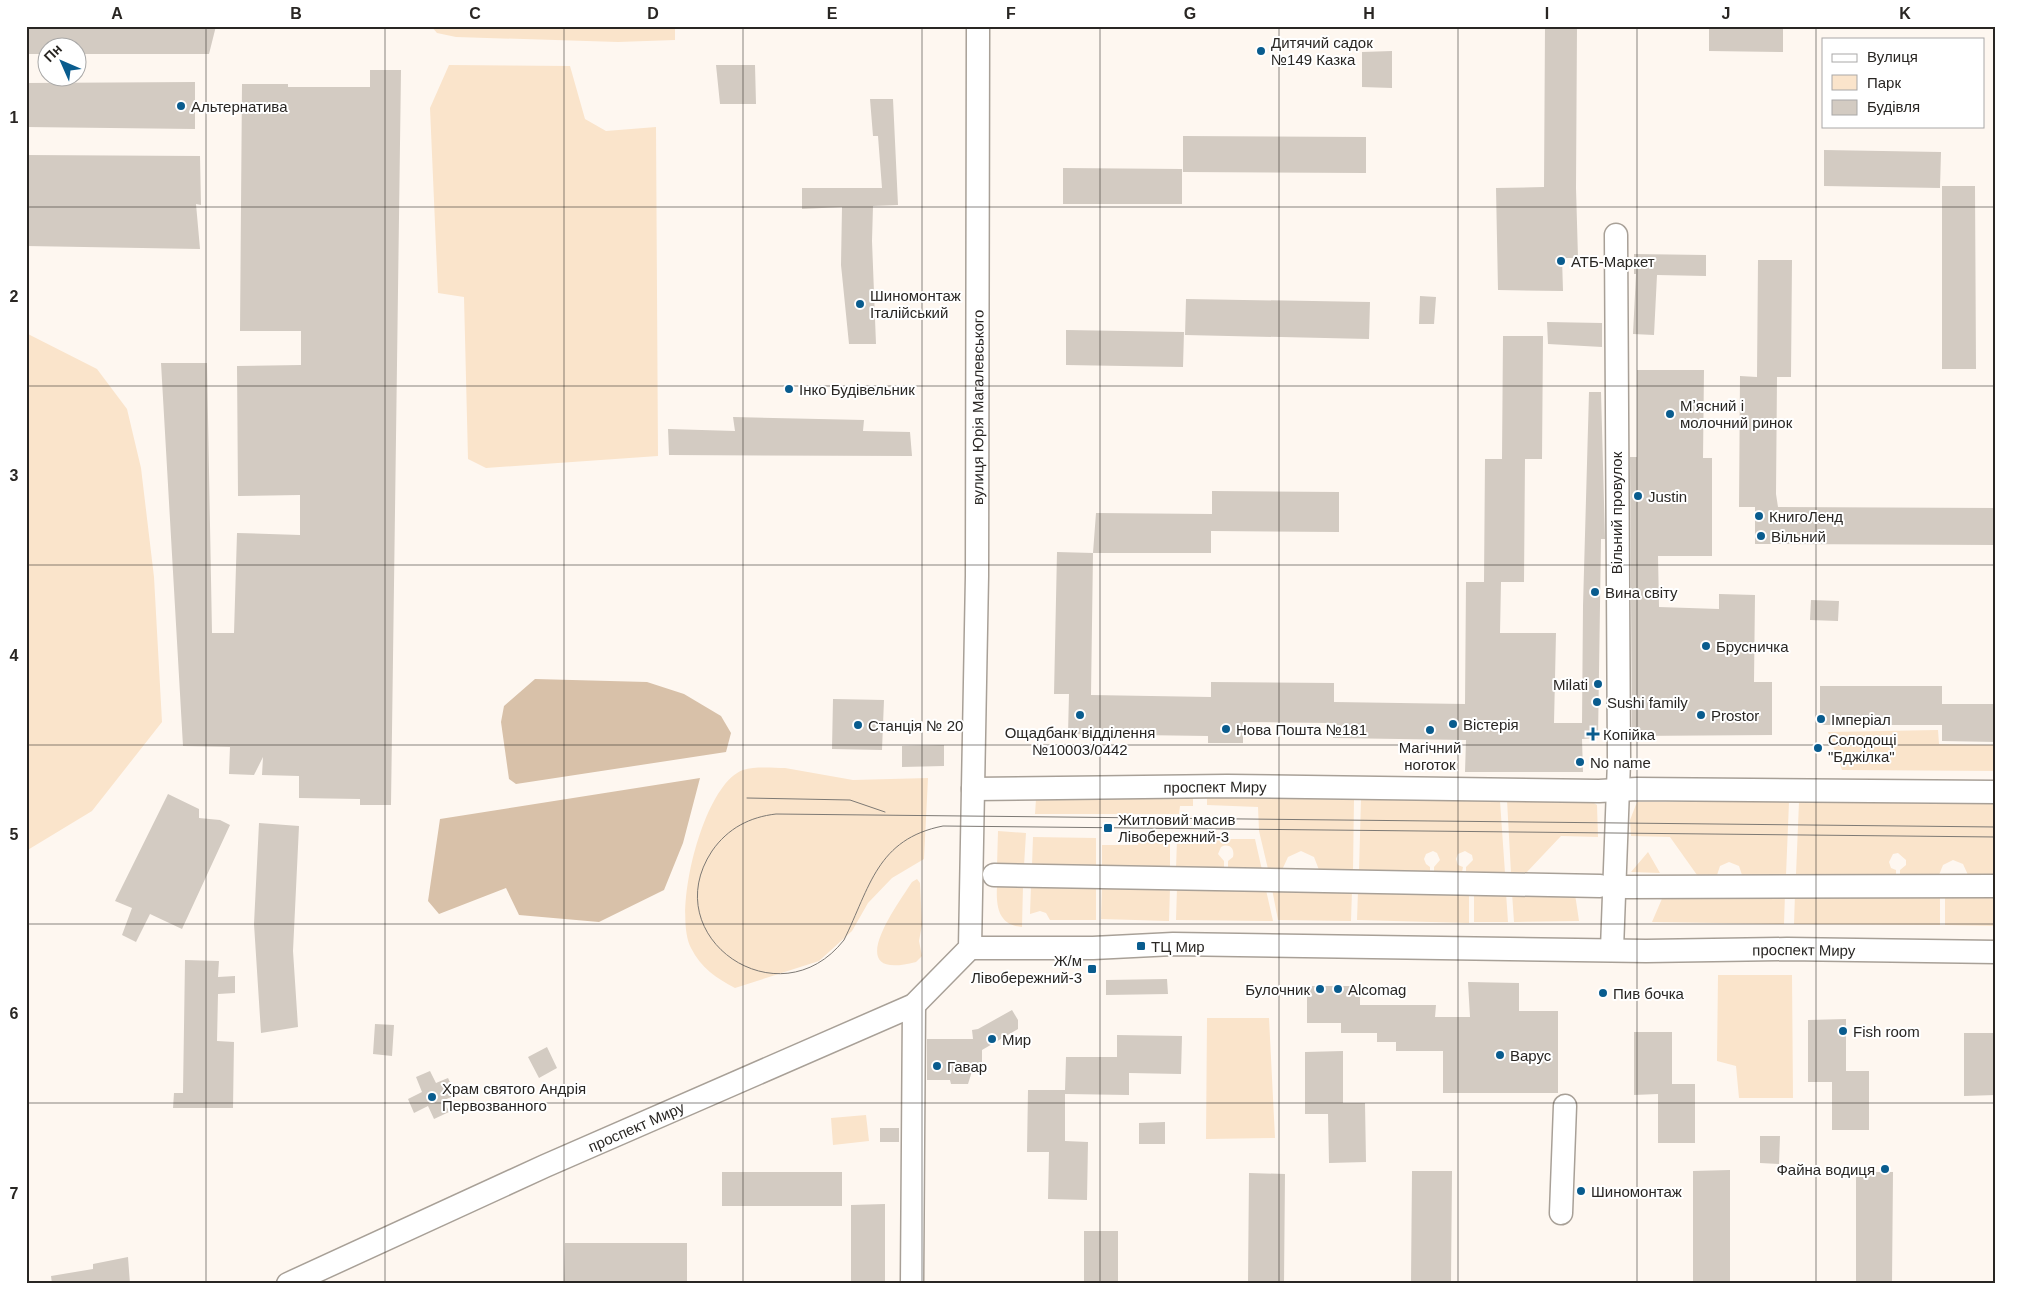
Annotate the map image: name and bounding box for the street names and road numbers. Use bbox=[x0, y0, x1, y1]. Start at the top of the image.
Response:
street label: вулиця Юрія Магалевського bbox=[969, 310, 986, 505]
street label: Вільний провулок bbox=[1608, 451, 1625, 574]
street label: проспект Миру bbox=[1163, 777, 1267, 795]
street label: проспект Миру bbox=[1752, 940, 1856, 958]
street label: проспект Миру bbox=[585, 1098, 687, 1155]

